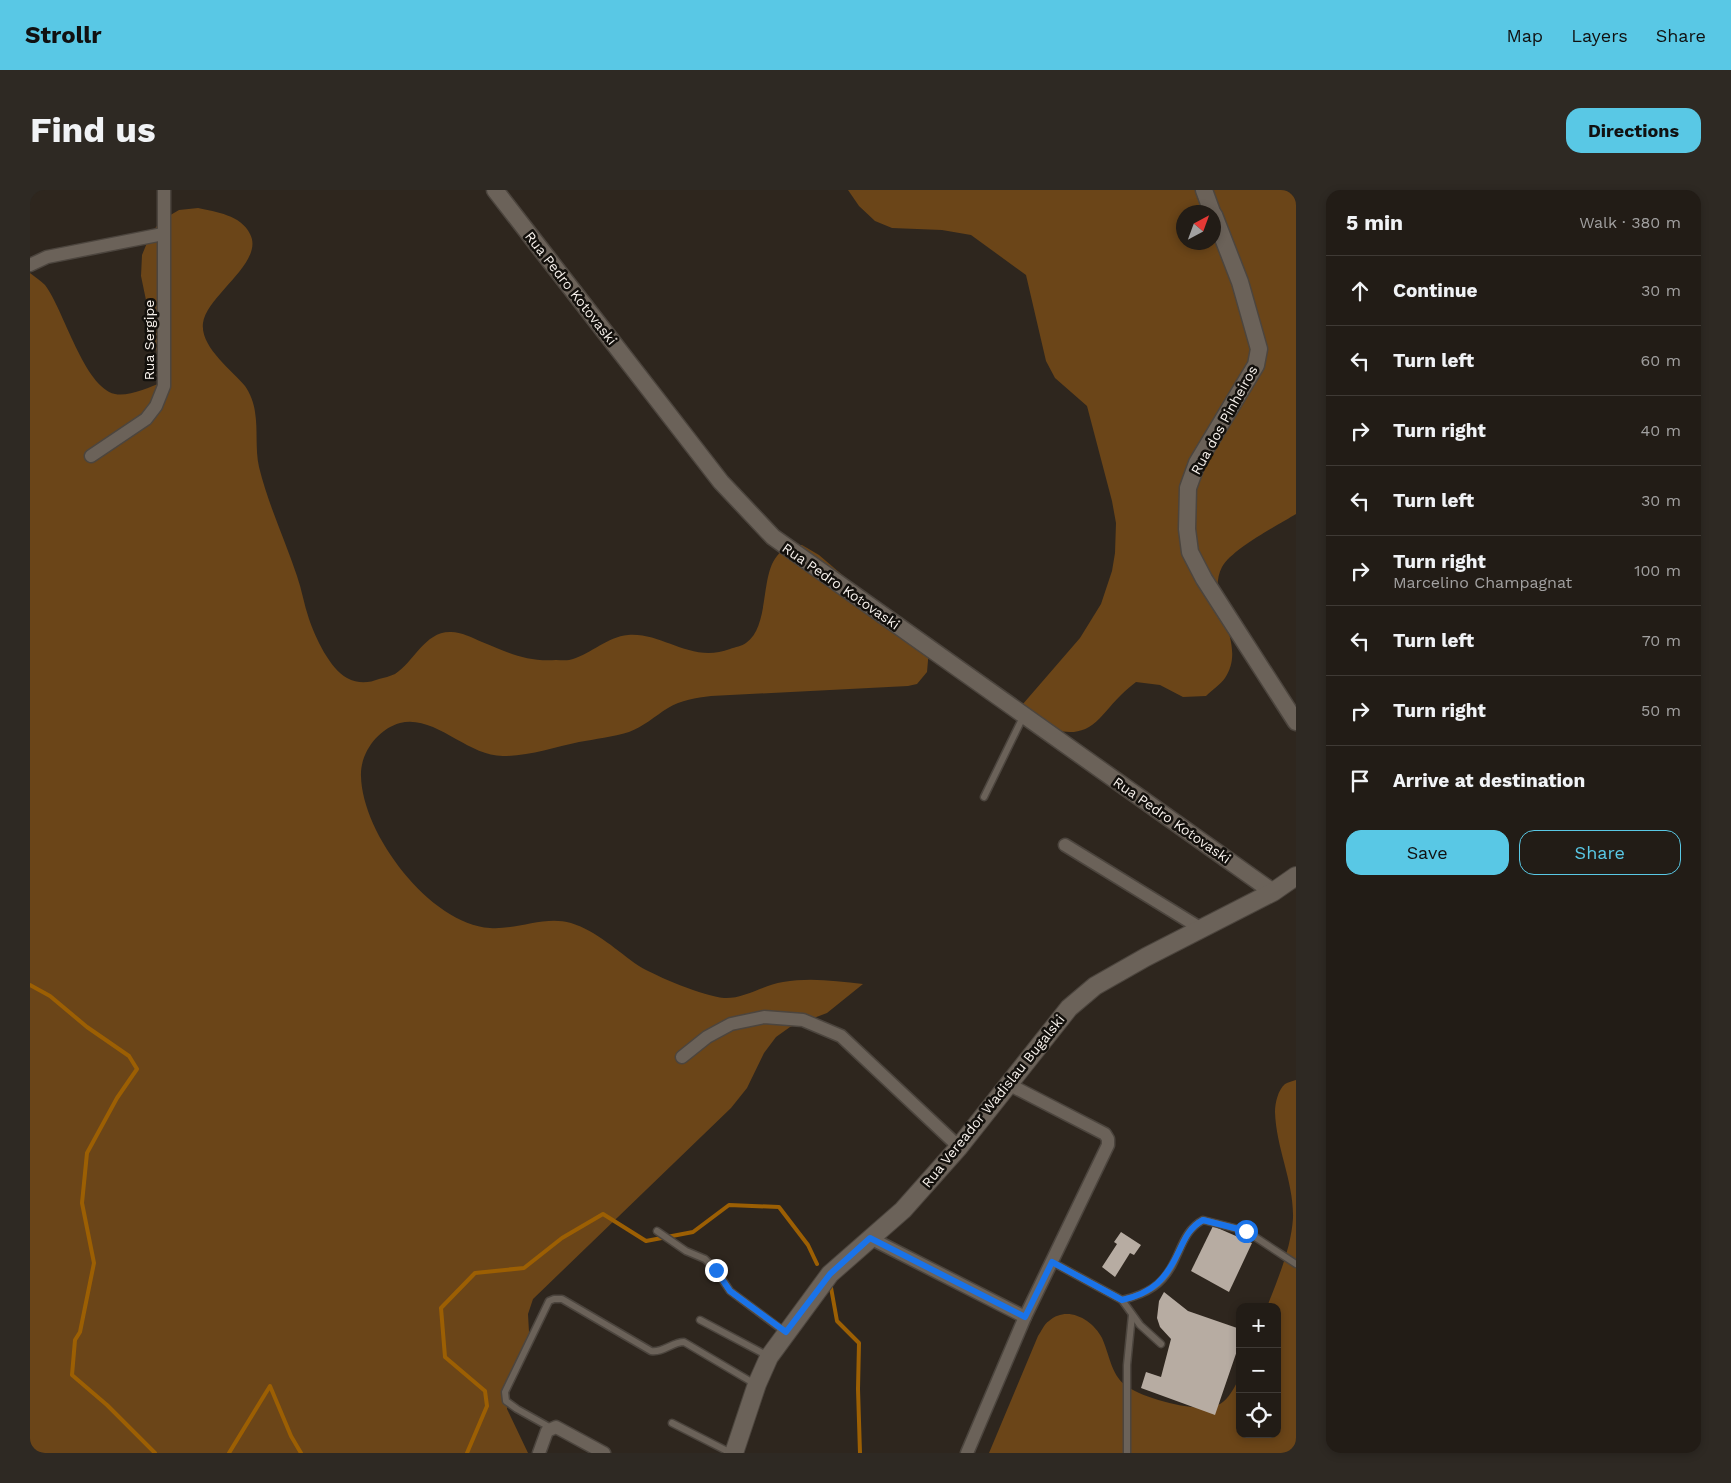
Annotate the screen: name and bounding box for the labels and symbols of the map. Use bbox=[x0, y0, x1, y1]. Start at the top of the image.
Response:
north arrow bbox=[1176, 205, 1221, 250]
street label: Rua Pedro Kotovaski bbox=[522, 228, 620, 348]
street label: Rua Sergipe bbox=[141, 300, 157, 380]
street label: Rua dos Pinheiros bbox=[1187, 363, 1261, 477]
street label: Rua Pedro Kotovaski bbox=[779, 539, 903, 633]
street label: Rua Pedro Kotovaski bbox=[1110, 773, 1234, 867]
street label: Rua Vereador Wadislau Bugalski bbox=[918, 1011, 1068, 1191]
route start bbox=[1235, 1220, 1258, 1243]
route end bbox=[705, 1259, 728, 1282]

